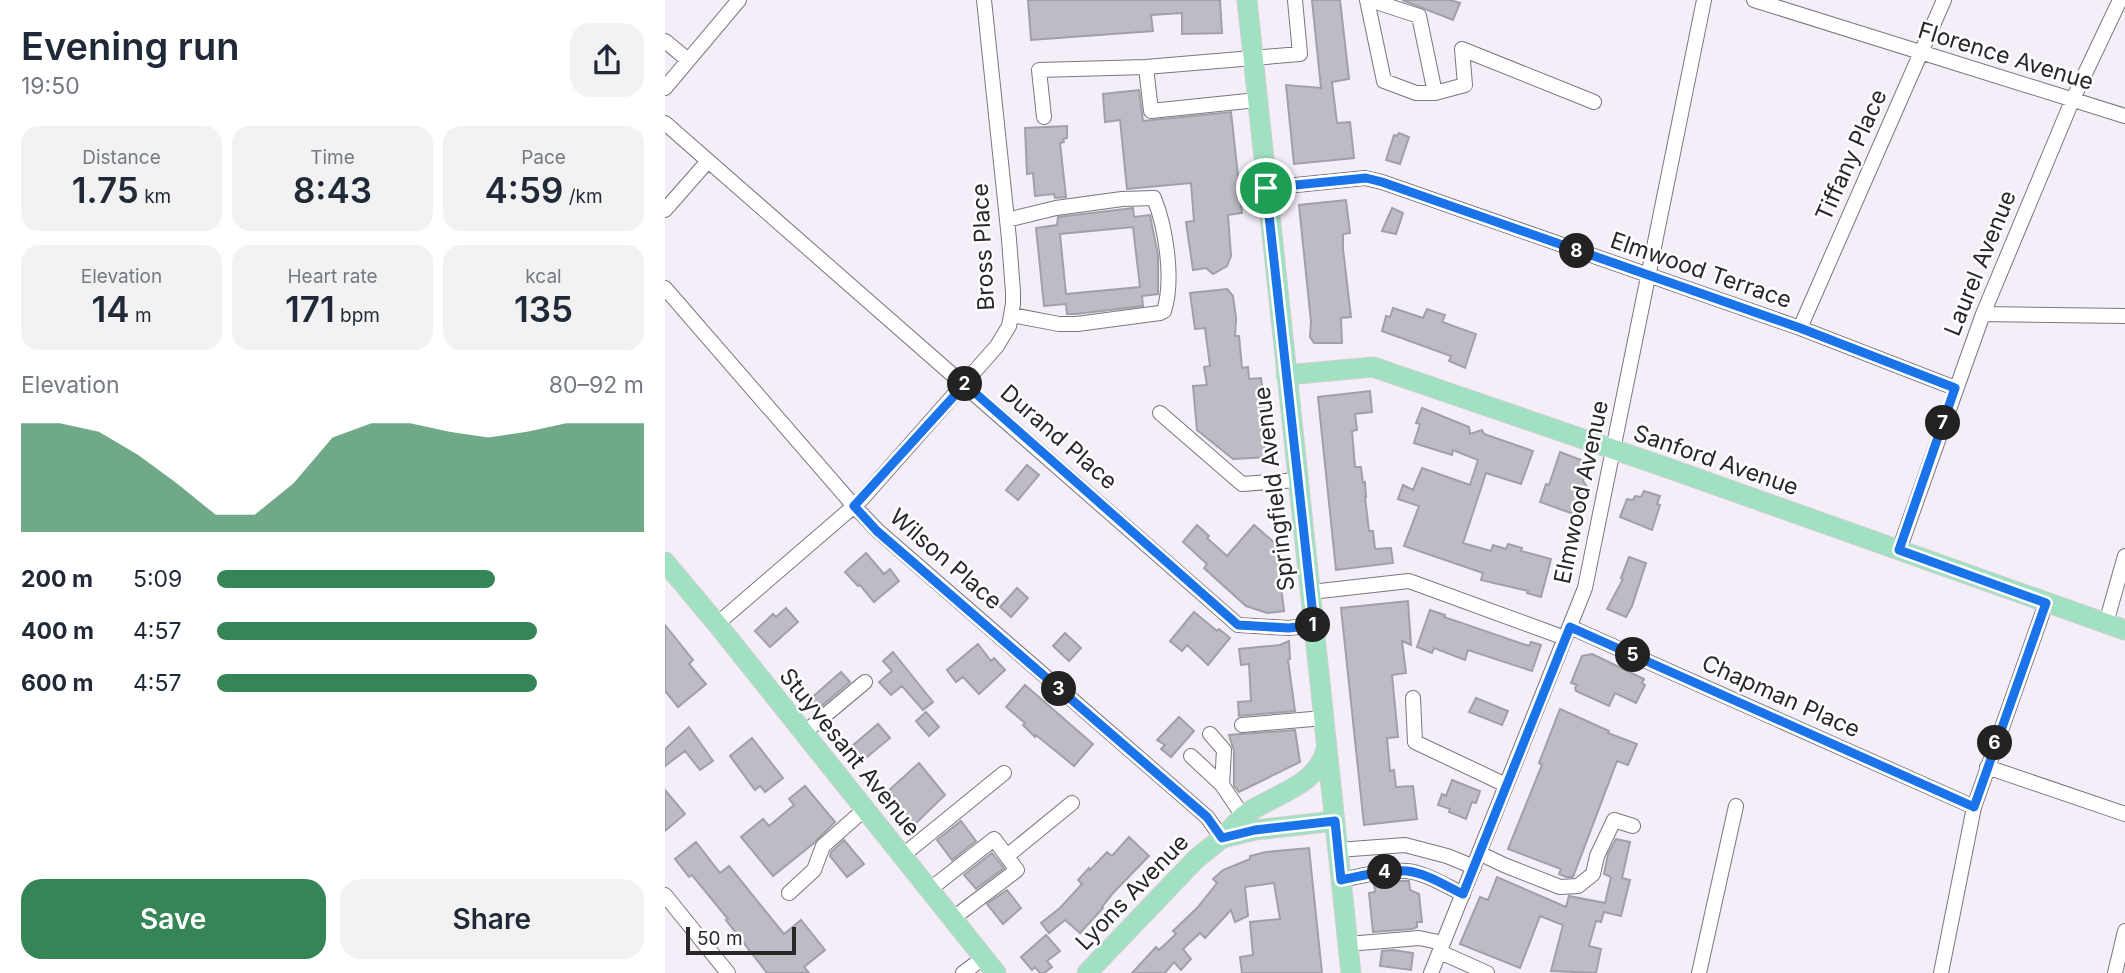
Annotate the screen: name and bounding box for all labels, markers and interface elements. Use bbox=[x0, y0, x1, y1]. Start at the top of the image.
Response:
street label: Florence Avenue bbox=[1915, 16, 2097, 96]
text: Evening run bbox=[21, 23, 239, 69]
button: share bbox=[570, 23, 644, 97]
text: 19:50 bbox=[21, 72, 80, 100]
street label: Tiffany Place bbox=[1809, 85, 1893, 225]
text: Distance bbox=[82, 146, 161, 169]
text: Time bbox=[310, 146, 355, 169]
text: Pace bbox=[521, 146, 566, 169]
pin bbox=[1236, 158, 1296, 218]
text: 1.75 bbox=[72, 169, 139, 211]
text: 8:43 bbox=[293, 169, 372, 211]
text: 4:59 bbox=[484, 169, 563, 211]
icon: arrive bbox=[1247, 169, 1285, 207]
street label: Bross Place bbox=[966, 183, 1000, 311]
text: km bbox=[139, 185, 171, 208]
text: /km bbox=[563, 185, 603, 208]
street label: Laurel Avenue bbox=[1938, 186, 2022, 340]
street label: Elmwood Terrace bbox=[1607, 226, 1795, 314]
pin: 8 bbox=[1559, 233, 1595, 268]
text: 8 bbox=[1570, 239, 1583, 262]
text: Elevation bbox=[81, 265, 162, 288]
text: Heart rate bbox=[288, 265, 378, 288]
text: kcal bbox=[525, 265, 562, 288]
text: 14 bbox=[91, 288, 130, 330]
text: 171 bbox=[285, 288, 335, 330]
text: 135 bbox=[514, 288, 573, 330]
text: m bbox=[130, 304, 152, 327]
text: bpm bbox=[335, 304, 380, 327]
pin: 2 bbox=[947, 366, 983, 402]
text: Elevation bbox=[21, 371, 120, 399]
text: 80–92 m bbox=[549, 371, 644, 399]
text: 2 bbox=[959, 372, 970, 395]
street label: Durand Place bbox=[995, 379, 1123, 495]
street label: Springfield Avenue bbox=[1248, 385, 1300, 593]
street label: Elmwood Avenue bbox=[1548, 398, 1614, 586]
pin: 7 bbox=[1925, 406, 1961, 440]
text: 7 bbox=[1937, 411, 1948, 434]
street label: Sanford Avenue bbox=[1630, 419, 1802, 501]
street label: Wilson Place bbox=[884, 503, 1008, 615]
text: 200 m bbox=[21, 565, 93, 593]
text: 5:09 bbox=[133, 565, 182, 593]
pin: 1 bbox=[1295, 608, 1331, 642]
text: 1 bbox=[1308, 613, 1317, 636]
text: 400 m bbox=[21, 617, 94, 645]
text: 4:57 bbox=[133, 617, 181, 645]
pin: 5 bbox=[1615, 638, 1651, 672]
text: 5 bbox=[1626, 643, 1639, 666]
street label: Chapman Place bbox=[1698, 649, 1864, 743]
street label: Stuyvesant Avenue bbox=[774, 662, 926, 842]
text: 600 m bbox=[21, 669, 93, 697]
text: 4:57 bbox=[133, 669, 181, 697]
pin: 3 bbox=[1041, 672, 1077, 706]
text: 3 bbox=[1052, 677, 1065, 700]
pin: 6 bbox=[1977, 726, 2013, 760]
text: 6 bbox=[1988, 731, 2001, 754]
street label: Lyons Avenue bbox=[1070, 828, 1194, 956]
pin: 4 bbox=[1367, 854, 1403, 890]
text: 4 bbox=[1378, 860, 1391, 883]
button: Save bbox=[21, 879, 326, 959]
button: Share bbox=[340, 879, 644, 959]
scale bar bbox=[686, 924, 796, 956]
text: 50 m bbox=[697, 927, 743, 950]

